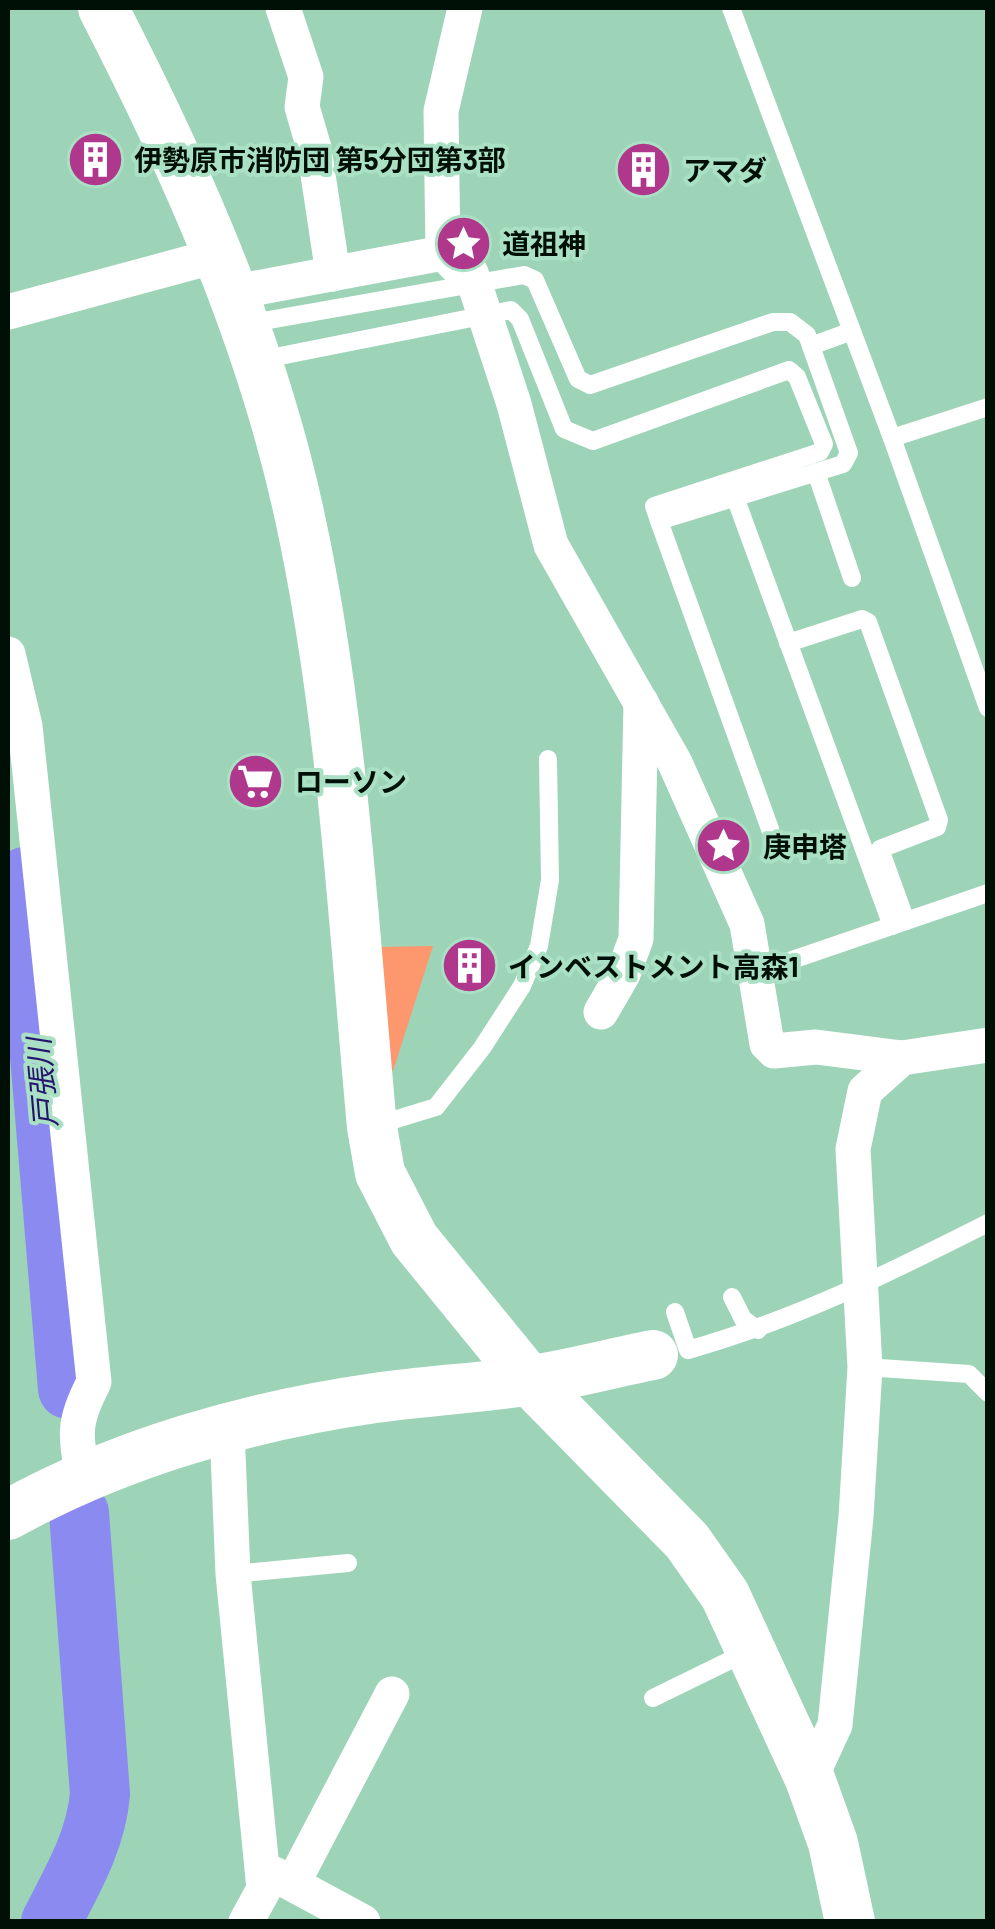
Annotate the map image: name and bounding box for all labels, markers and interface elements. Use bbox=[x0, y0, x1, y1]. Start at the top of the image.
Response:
building icon: 伊勢原市消防団 第5分団第3部 bbox=[65, 129, 125, 189]
building icon: アマダ bbox=[614, 140, 674, 200]
place label: 伊勢原市消防団 第5分団第3部 bbox=[134, 142, 506, 176]
place label: アマダ bbox=[683, 153, 767, 187]
place icon: 道祖神 bbox=[433, 213, 493, 273]
place label: 道祖神 bbox=[502, 226, 586, 260]
supermarket icon: ローソン bbox=[226, 751, 286, 811]
place label: ローソン bbox=[295, 764, 407, 798]
place icon: 庚申塔 bbox=[694, 816, 754, 876]
place label: 庚申塔 bbox=[763, 829, 847, 863]
building icon: インベストメント高森1 bbox=[439, 936, 499, 996]
place label: インベストメント高森1 bbox=[508, 949, 798, 983]
water label: 戸張川 bbox=[19, 1034, 63, 1129]

